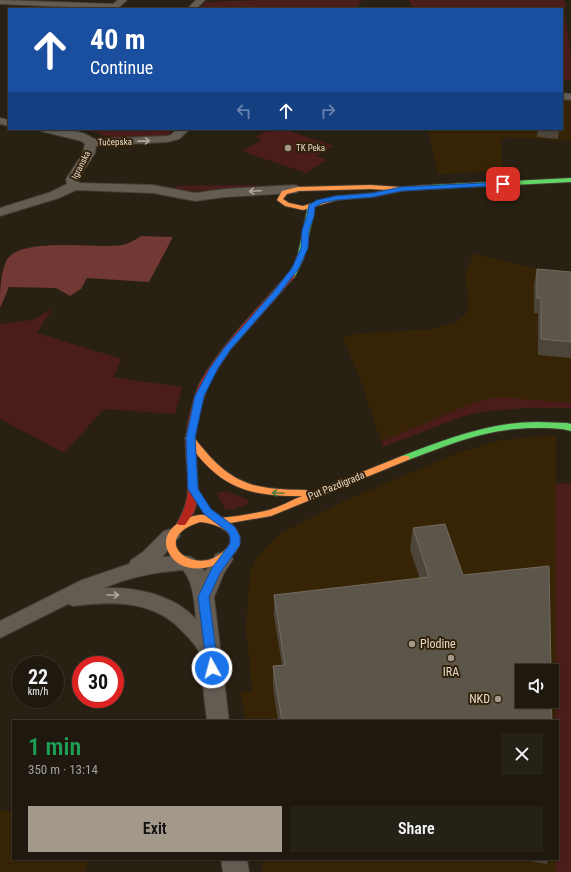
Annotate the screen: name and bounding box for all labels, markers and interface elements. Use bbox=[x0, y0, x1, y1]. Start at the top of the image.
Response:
text: 40 m bbox=[90, 23, 146, 56]
icon: ahead bbox=[24, 24, 76, 76]
text: Continue bbox=[90, 57, 153, 78]
icon: left bbox=[233, 100, 255, 122]
icon: ahead bbox=[275, 100, 297, 122]
icon: right bbox=[317, 100, 339, 122]
street label: Tučepska bbox=[98, 137, 132, 147]
one-way arrow bbox=[137, 138, 150, 145]
marker: TK Peka bbox=[283, 143, 293, 153]
place label: TK Peka bbox=[296, 143, 325, 153]
street label: Igranska bbox=[70, 149, 92, 181]
pin bbox=[486, 167, 520, 201]
icon: arrive bbox=[492, 173, 514, 195]
one-way arrow bbox=[249, 188, 262, 195]
street label: Put Pazdigrada bbox=[306, 469, 366, 502]
one-way arrow bbox=[272, 489, 285, 497]
one-way arrow bbox=[106, 591, 119, 599]
place label: Plodine bbox=[420, 637, 456, 651]
marker: Plodine bbox=[407, 639, 417, 649]
position arrow bbox=[191, 647, 233, 689]
marker: IRA bbox=[446, 653, 456, 663]
speed limit sign: 30 bbox=[72, 656, 124, 708]
map controls bbox=[515, 664, 559, 708]
button: sound bbox=[515, 664, 559, 708]
text: 22 bbox=[28, 665, 48, 689]
place label: IRA bbox=[443, 665, 459, 679]
text: km/h bbox=[28, 686, 48, 697]
place label: NKD bbox=[469, 692, 490, 706]
marker: NKD bbox=[493, 694, 503, 704]
text: 1 min bbox=[28, 733, 81, 761]
button: close bbox=[501, 733, 543, 775]
text: 350 m · 13:14 bbox=[28, 762, 98, 777]
button: Exit bbox=[28, 806, 282, 852]
button: Share bbox=[290, 806, 543, 852]

